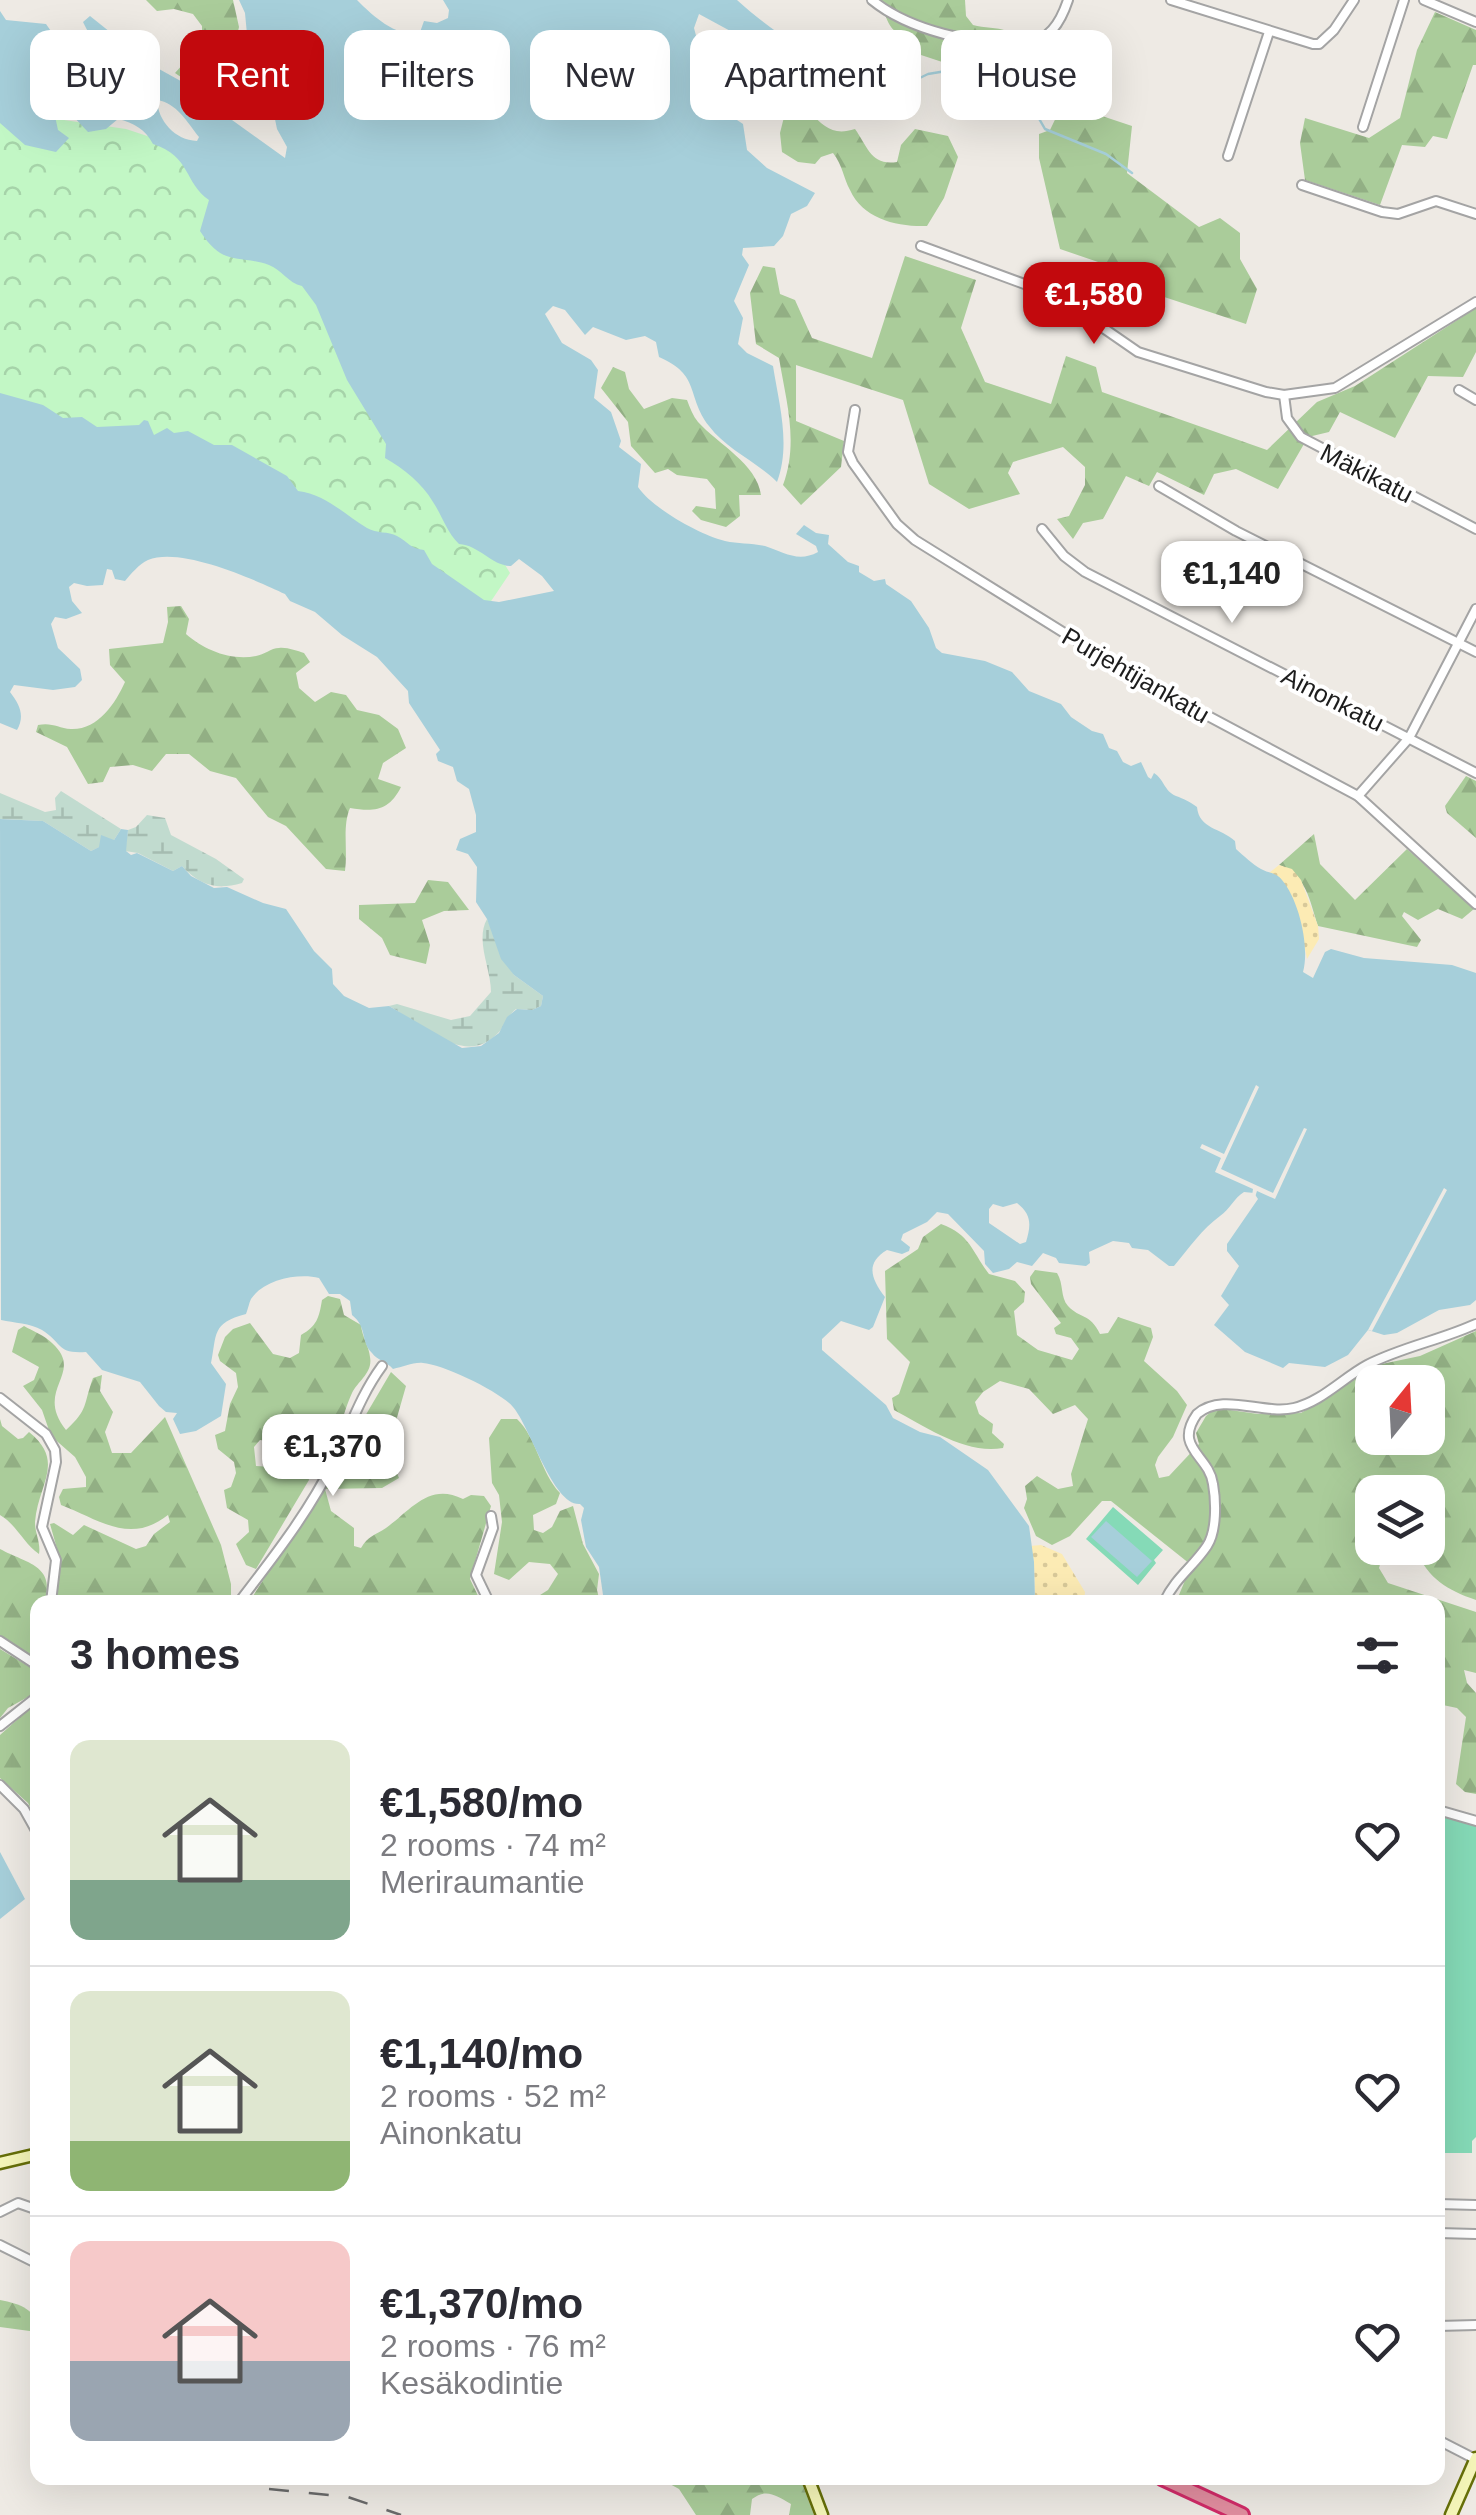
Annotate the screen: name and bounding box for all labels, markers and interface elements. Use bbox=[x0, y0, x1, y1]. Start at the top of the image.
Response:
chip: Buy bbox=[30, 30, 160, 120]
chip: Rent bbox=[180, 30, 324, 120]
chip: Filters bbox=[344, 30, 510, 120]
chip: New bbox=[530, 30, 670, 120]
chip: Apartment bbox=[690, 30, 921, 120]
chip: House bbox=[941, 30, 1112, 120]
pin: €1,580 bbox=[1013, 262, 1175, 347]
text: €1,580 bbox=[1045, 276, 1143, 312]
street label: Mäkikatu bbox=[1316, 438, 1418, 508]
pin: €1,140 bbox=[1151, 541, 1313, 626]
text: €1,140 bbox=[1183, 555, 1281, 591]
street label: Purjehtijankatu bbox=[1057, 622, 1215, 728]
street label: Ainonkatu bbox=[1277, 661, 1389, 737]
north arrow bbox=[1355, 1365, 1445, 1455]
map controls bbox=[1355, 1365, 1445, 1565]
pin: €1,370 bbox=[252, 1414, 414, 1499]
text: €1,370 bbox=[284, 1428, 382, 1464]
button: layers bbox=[1355, 1475, 1445, 1565]
icon: filters bbox=[1350, 1628, 1405, 1683]
text: 3 homes bbox=[70, 1631, 240, 1678]
text: €1,580/mo bbox=[380, 1779, 583, 1826]
icon: home bbox=[150, 1780, 270, 1900]
icon: heart bbox=[1350, 1813, 1405, 1868]
text: 2 rooms · 74 m² bbox=[380, 1827, 606, 1863]
text: Meriraumantie bbox=[380, 1864, 585, 1900]
text: €1,140/mo bbox=[380, 2030, 583, 2077]
icon: home bbox=[150, 2031, 270, 2151]
icon: heart bbox=[1350, 2064, 1405, 2119]
text: 2 rooms · 52 m² bbox=[380, 2078, 606, 2114]
text: Ainonkatu bbox=[380, 2115, 522, 2151]
text: €1,370/mo bbox=[380, 2280, 583, 2327]
icon: home bbox=[150, 2281, 270, 2401]
icon: heart bbox=[1350, 2314, 1405, 2369]
text: 2 rooms · 76 m² bbox=[380, 2328, 606, 2364]
text: Kesäkodintie bbox=[380, 2365, 563, 2401]

